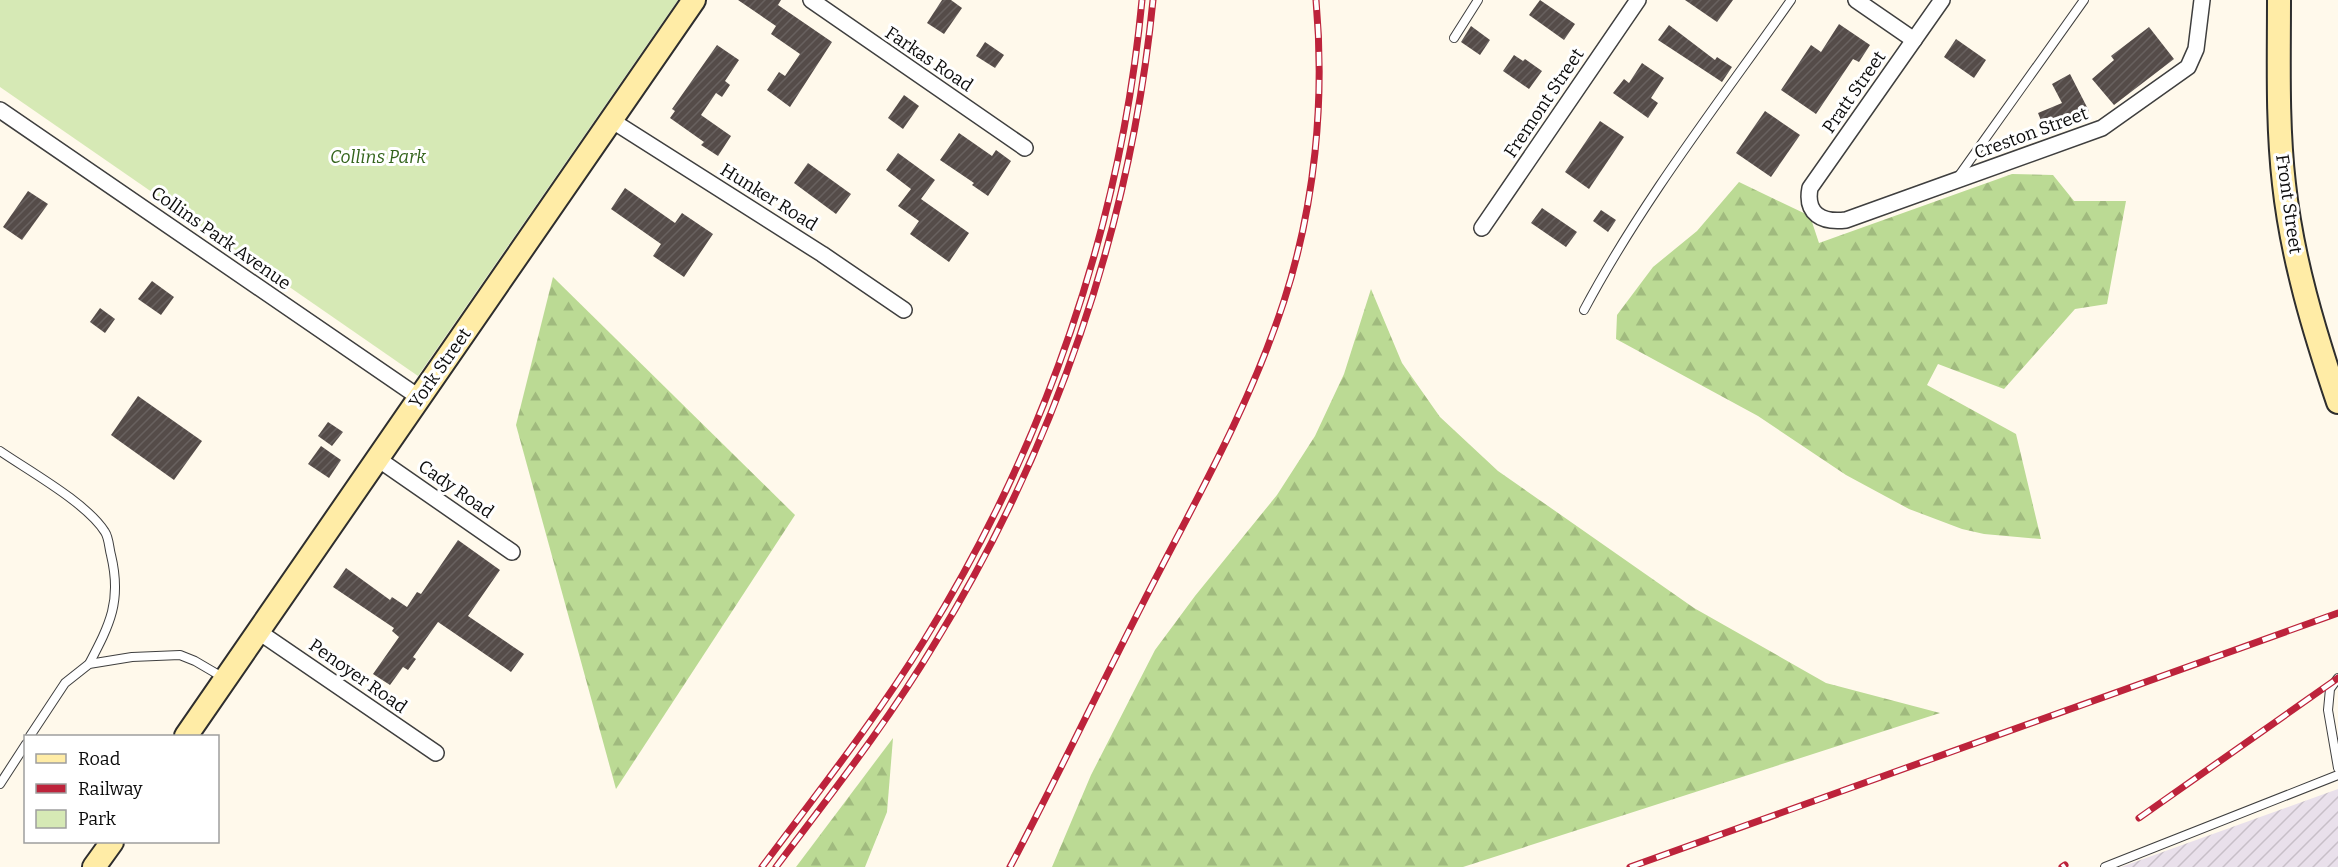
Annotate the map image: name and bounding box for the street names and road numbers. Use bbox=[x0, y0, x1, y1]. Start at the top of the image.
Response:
street label: Farkas Road bbox=[881, 22, 977, 97]
street label: Fremont Street bbox=[1499, 44, 1589, 162]
street label: Pratt Street bbox=[1818, 46, 1891, 137]
street label: Creston Street bbox=[1971, 102, 2091, 164]
street label: Front Street bbox=[2271, 153, 2307, 256]
street label: Hunker Road bbox=[716, 158, 822, 236]
street label: Collins Park Avenue bbox=[147, 181, 295, 295]
street label: York Street bbox=[404, 323, 476, 412]
street label: Cady Road bbox=[414, 455, 498, 523]
street label: Penoyer Road bbox=[305, 634, 411, 718]

